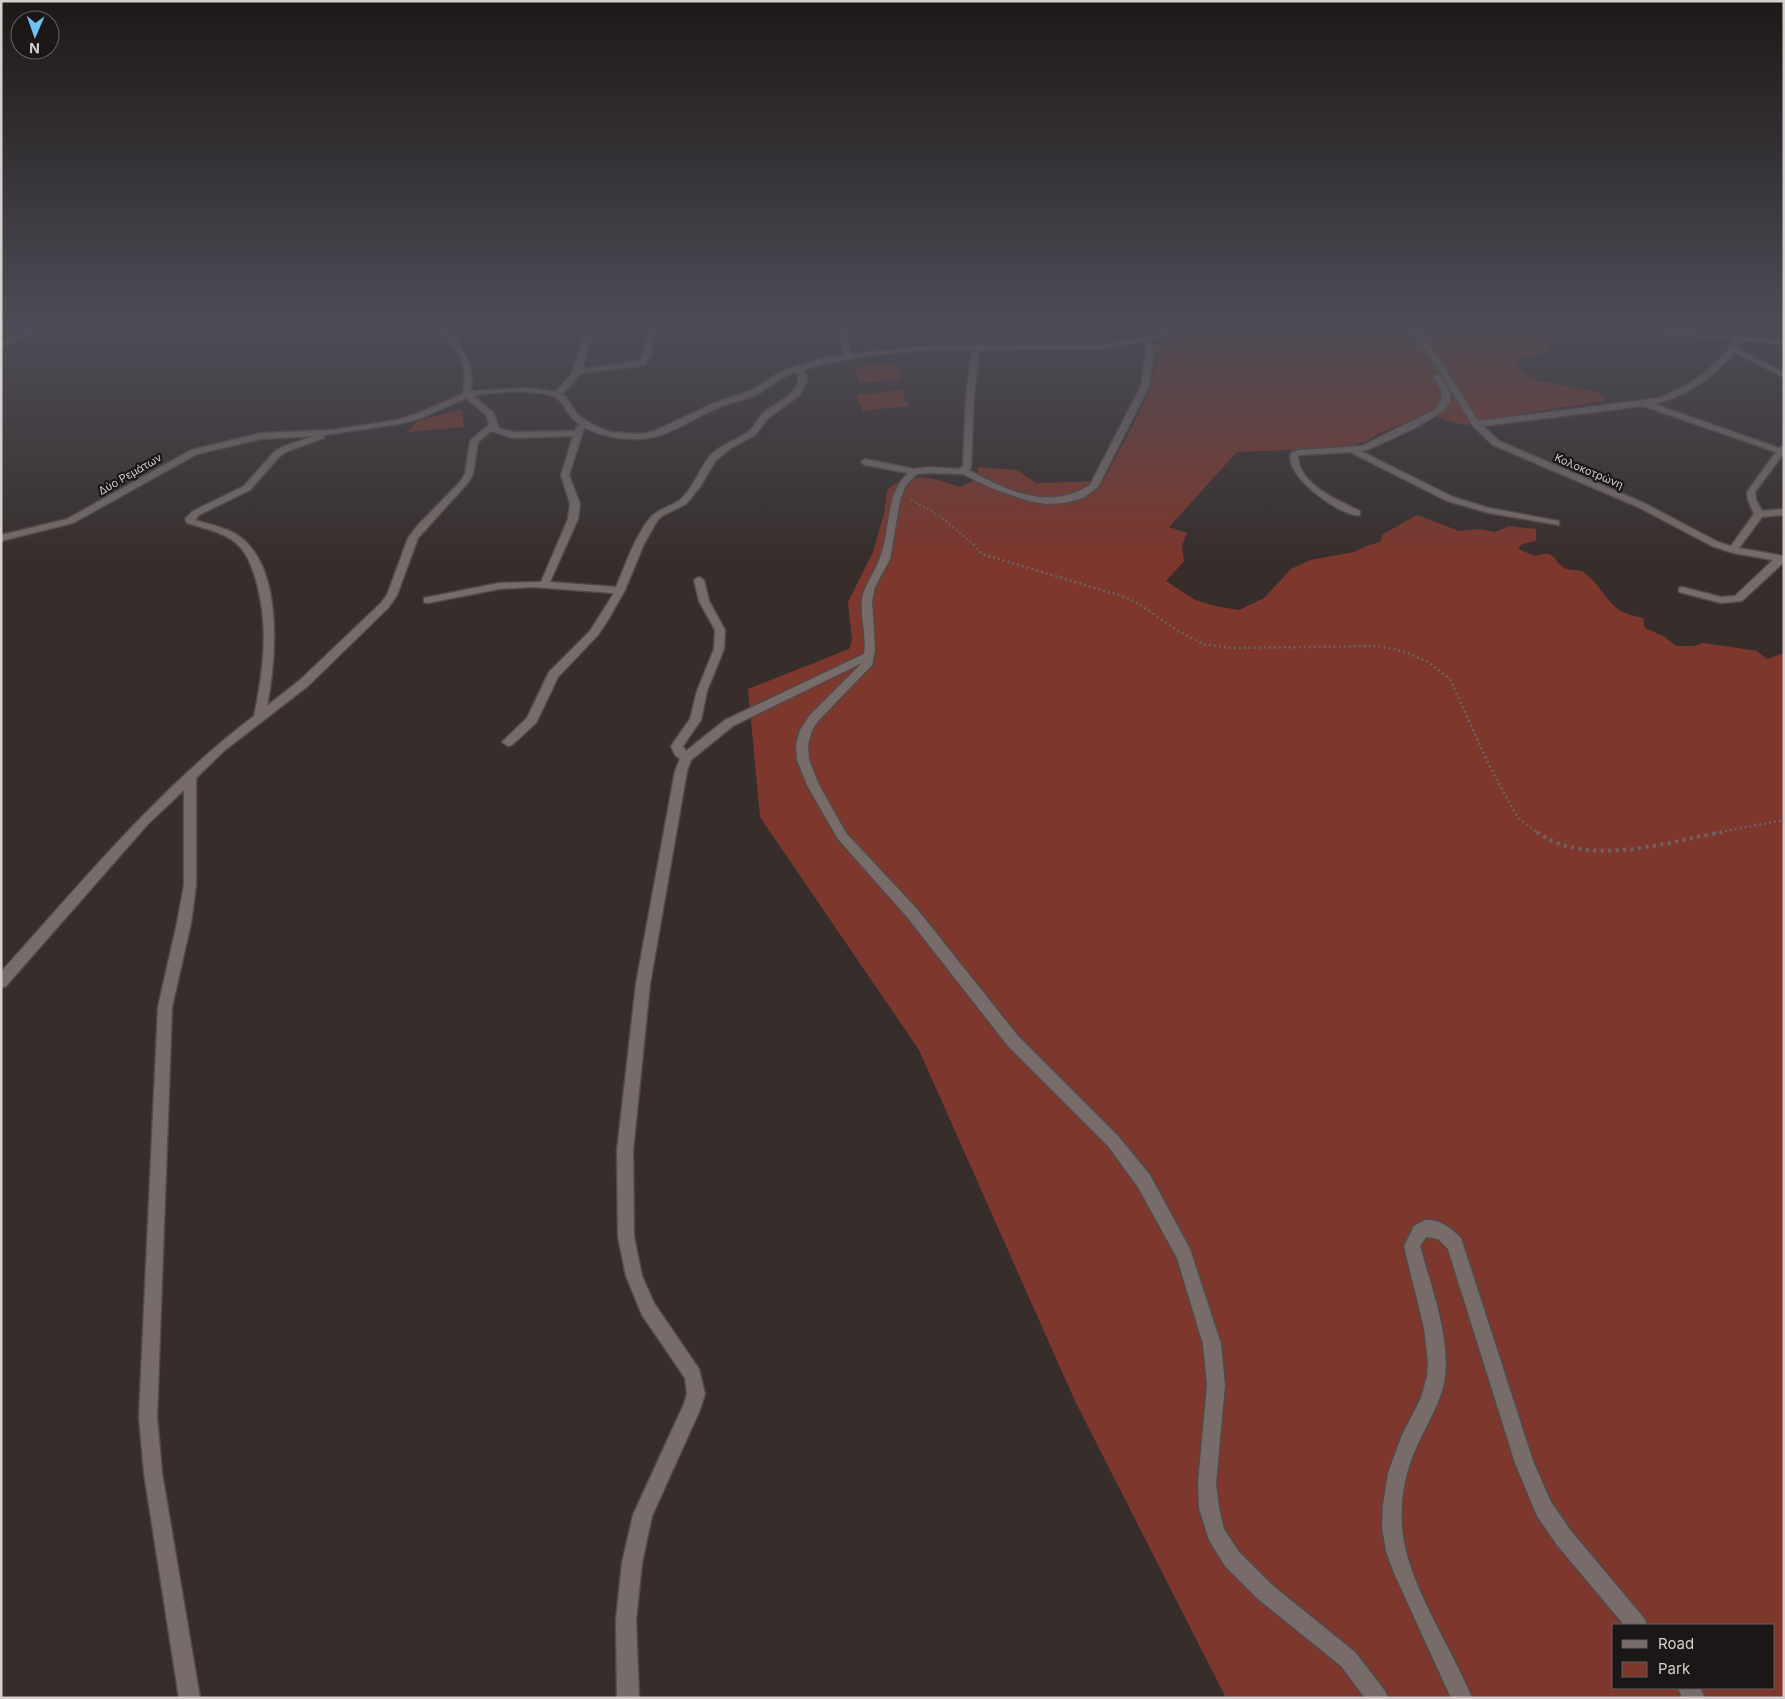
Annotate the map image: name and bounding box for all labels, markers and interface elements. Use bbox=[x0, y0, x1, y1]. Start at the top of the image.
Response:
north arrow bbox=[10, 10, 60, 60]
text: N bbox=[29, 40, 40, 57]
street label: Δύο Ρεμάτων bbox=[96, 450, 165, 498]
street label: Κολοκοτρώνη bbox=[1552, 450, 1626, 492]
legend bbox=[1612, 1624, 1775, 1689]
text: Road bbox=[1658, 1634, 1694, 1653]
text: Park bbox=[1658, 1659, 1691, 1678]

